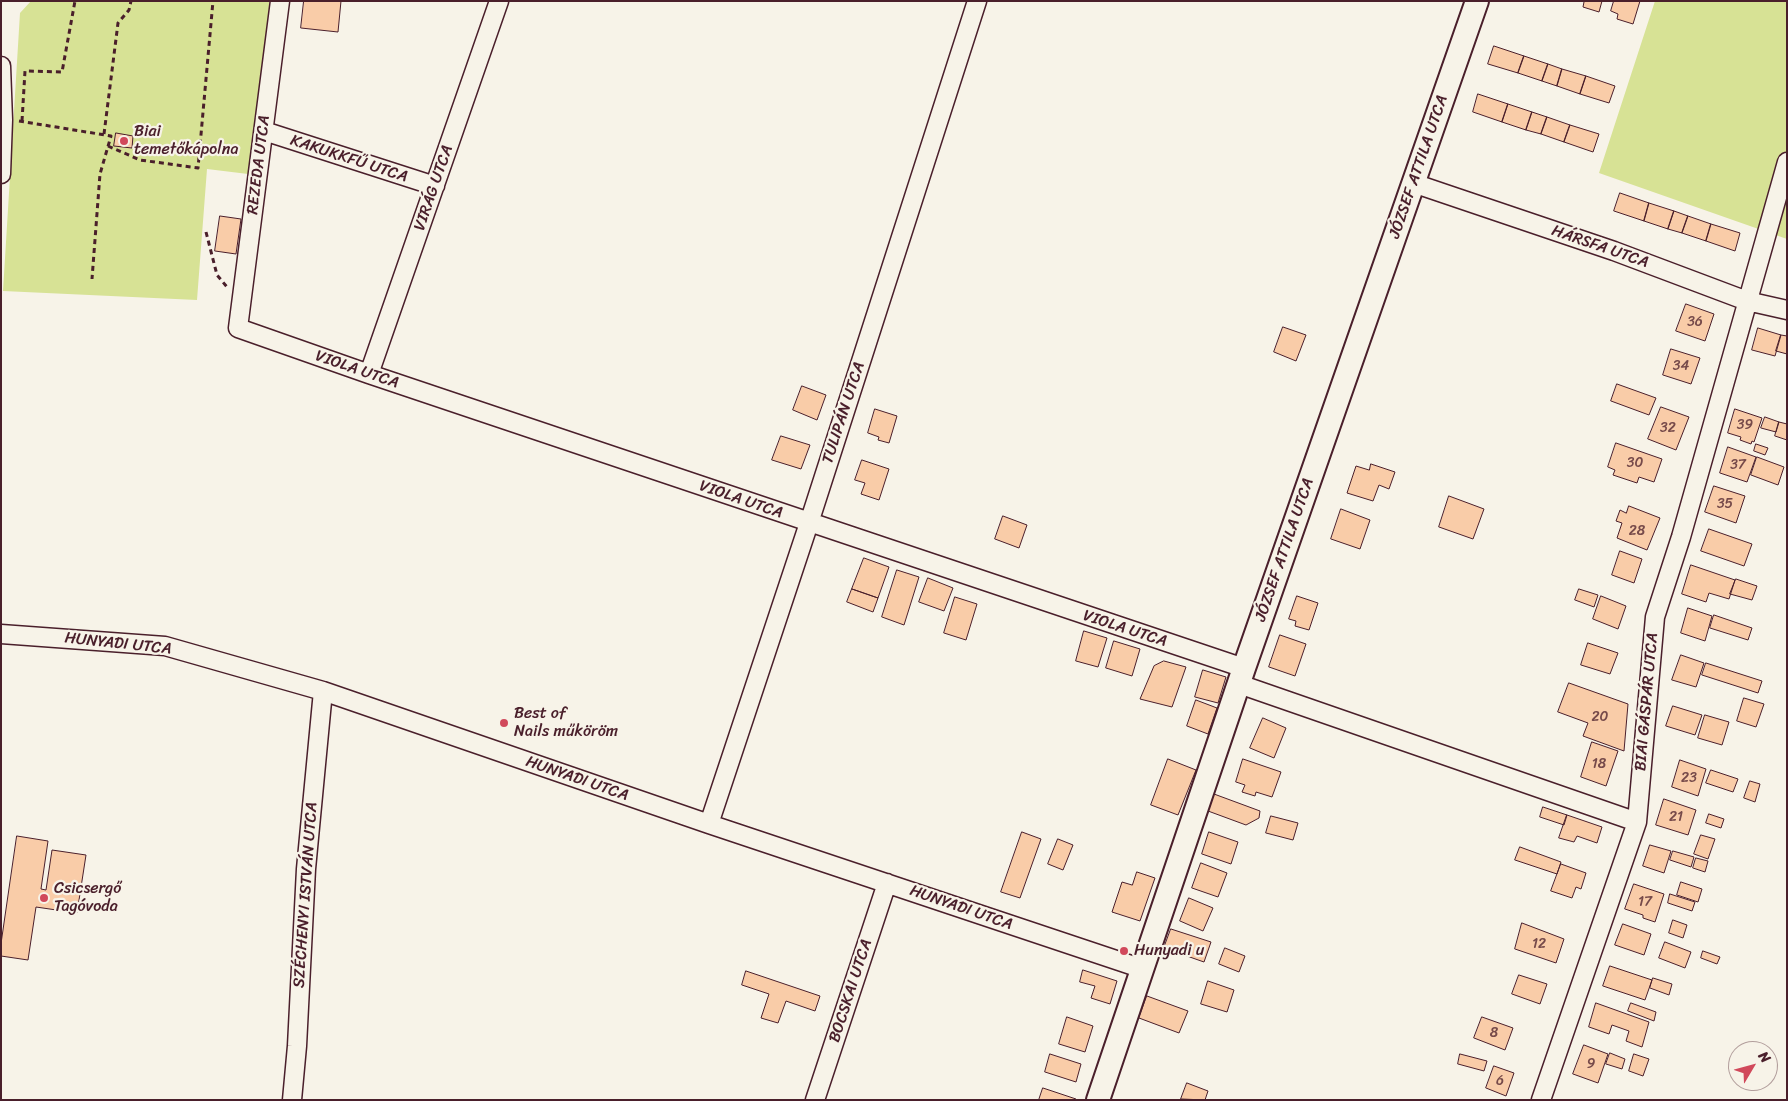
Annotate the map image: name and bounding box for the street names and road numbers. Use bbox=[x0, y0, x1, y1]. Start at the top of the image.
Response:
street label: JÓZSEF ATTILA UTCA bbox=[1385, 93, 1453, 241]
street label: REZEDA UTCA bbox=[243, 114, 275, 216]
street label: KAKUKKFŰ UTCA bbox=[288, 131, 410, 187]
street label: VIRÁG UTCA bbox=[410, 143, 458, 233]
street label: HÁRSFA UTCA bbox=[1549, 221, 1651, 273]
street label: VIOLA UTCA bbox=[313, 347, 401, 393]
street label: TULIPÁN UTCA bbox=[819, 360, 869, 466]
street label: JÓZSEF ATTILA UTCA bbox=[1251, 476, 1319, 624]
street label: VIOLA UTCA bbox=[697, 477, 785, 523]
street label: VIOLA UTCA bbox=[1081, 606, 1169, 652]
street label: HUNYADI UTCA bbox=[64, 629, 172, 659]
street label: BIAI GÁSPÁR UTCA bbox=[1631, 632, 1663, 772]
street label: HUNYADI UTCA bbox=[523, 752, 631, 806]
street label: SZÉCHENYI ISTVÁN UTCA bbox=[290, 801, 322, 989]
street label: HUNYADI UTCA bbox=[907, 881, 1015, 935]
street label: BOCSKAI UTCA bbox=[825, 937, 877, 1045]

